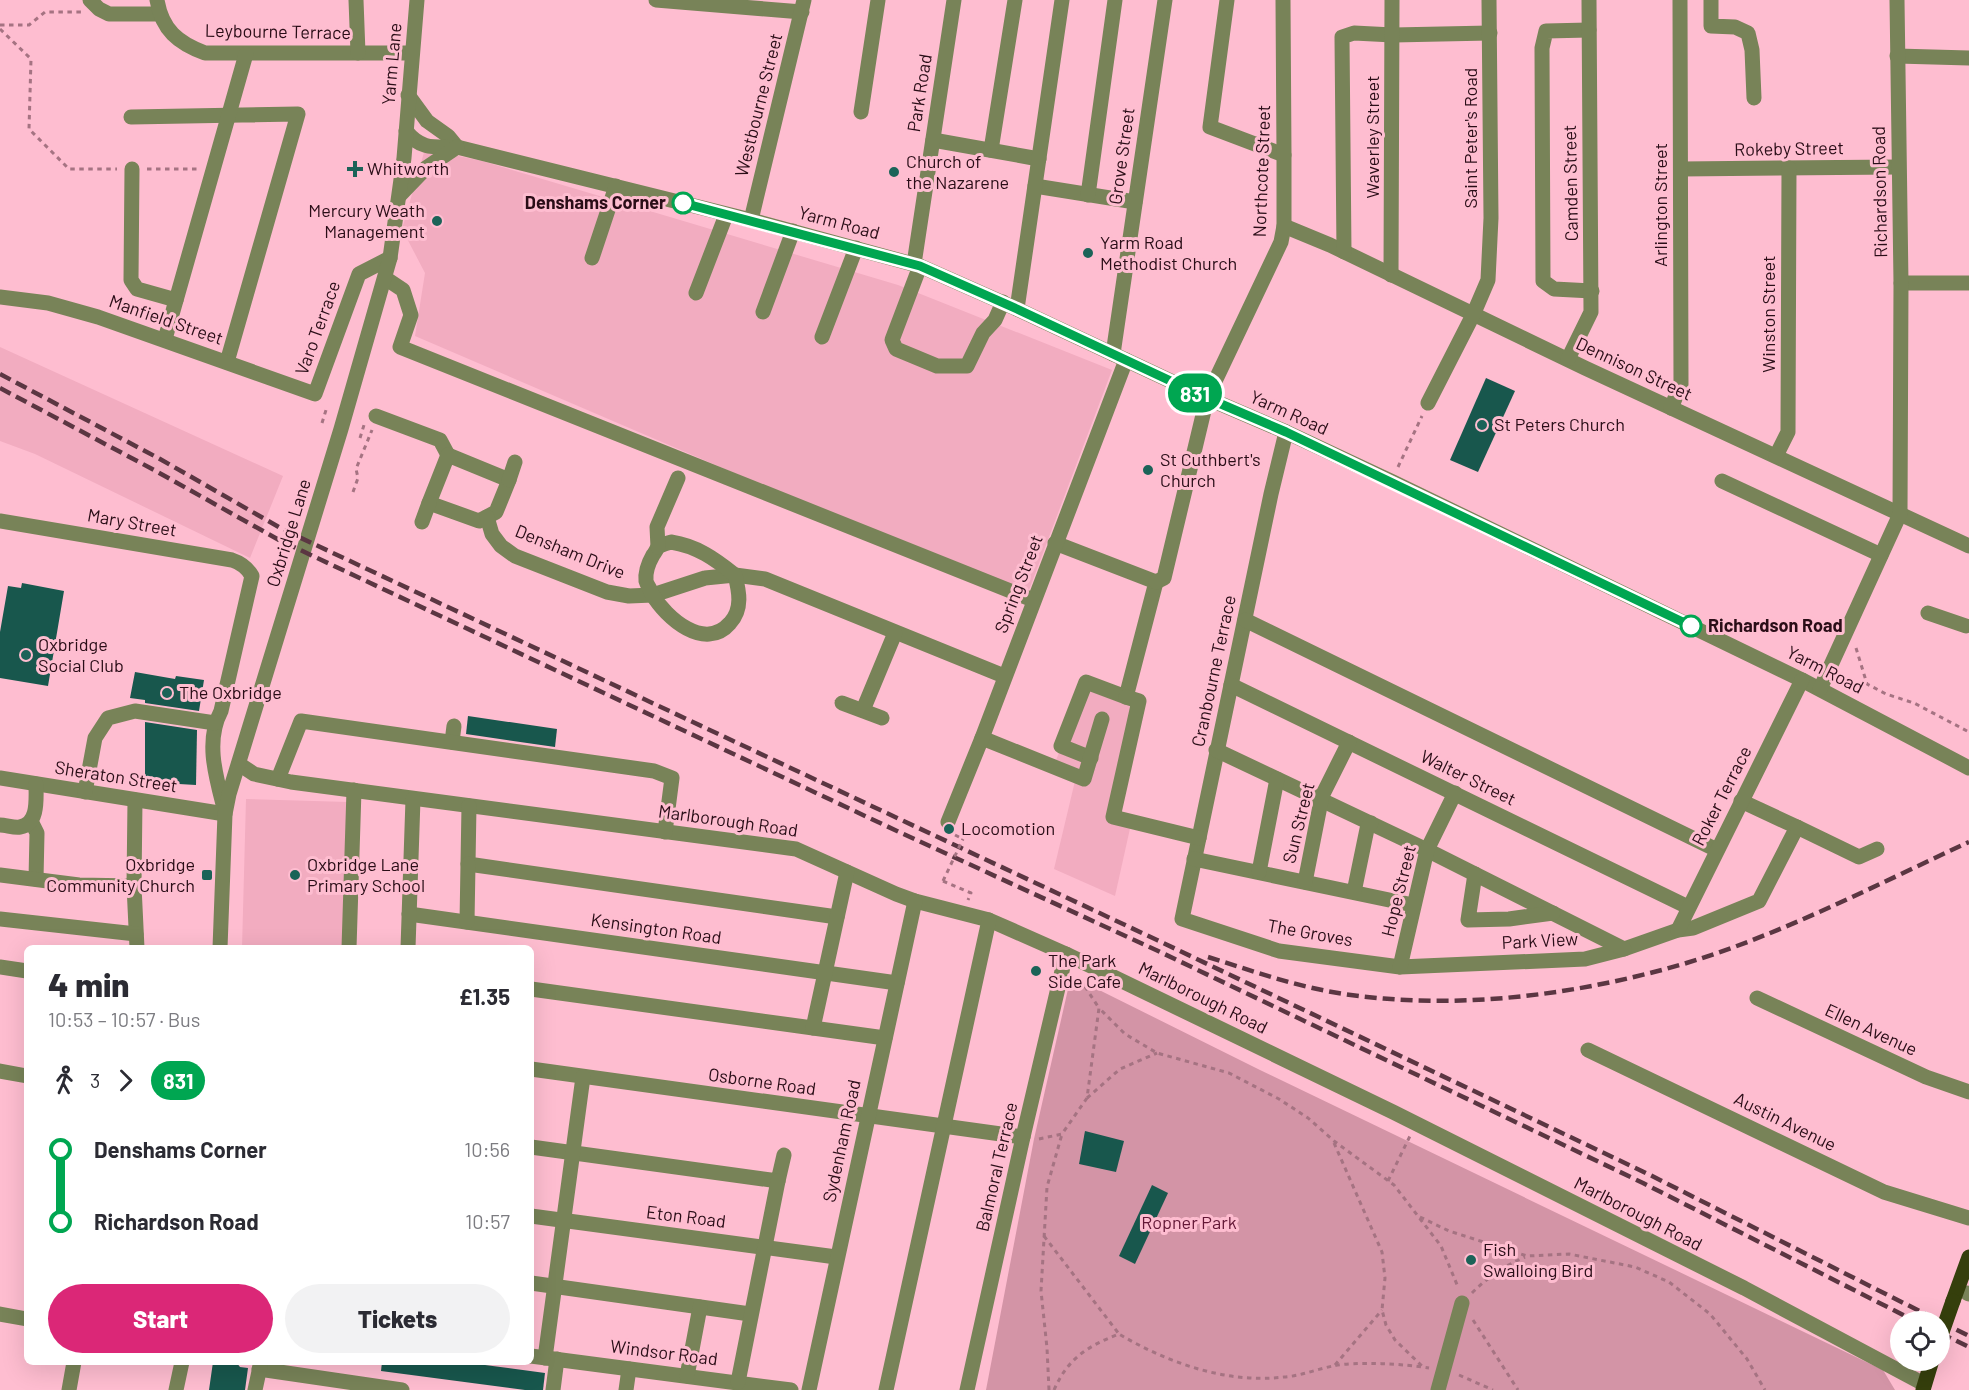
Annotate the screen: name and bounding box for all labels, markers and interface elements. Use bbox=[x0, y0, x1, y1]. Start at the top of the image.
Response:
street label: Leybourne Terrace bbox=[205, 19, 351, 43]
street label: Yarm Lane bbox=[376, 22, 406, 106]
street label: Westbourne Street bbox=[730, 31, 787, 179]
street label: Park Road bbox=[902, 52, 936, 133]
street label: Saint Peter's Road bbox=[1459, 68, 1481, 208]
street label: Waverley Street bbox=[1361, 76, 1383, 198]
street label: Northcote Street bbox=[1248, 104, 1274, 238]
street label: Grove Street bbox=[1103, 106, 1139, 206]
street label: Camden Street bbox=[1558, 125, 1582, 242]
street label: Richardson Road bbox=[1867, 126, 1891, 258]
street label: Rokeby Street bbox=[1734, 136, 1844, 160]
street label: Arlington Street bbox=[1649, 143, 1671, 267]
place label: Church of the Nazarene bbox=[906, 150, 1009, 193]
place label: Whitworth bbox=[367, 157, 449, 179]
marker: Whitworth bbox=[348, 162, 362, 176]
marker: Church of the Nazarene bbox=[887, 165, 901, 179]
place label: Denshams Corner bbox=[525, 191, 666, 213]
marker: Denshams Corner bbox=[672, 192, 694, 214]
place label: Mercury Weath Management bbox=[308, 199, 425, 242]
street label: Yarm Road bbox=[796, 201, 882, 243]
marker: Mercury Weath Management bbox=[430, 214, 444, 228]
place label: Yarm Road Methodist Church bbox=[1100, 231, 1237, 274]
marker: Yarm Road Methodist Church bbox=[1081, 246, 1095, 260]
street label: Winston Street bbox=[1757, 255, 1779, 373]
street label: Varo Terrace bbox=[290, 278, 344, 378]
street label: Manfield Street bbox=[106, 289, 226, 349]
street label: Dennison Street bbox=[1573, 332, 1696, 405]
line badge: 831 bbox=[1160, 374, 1230, 412]
text: 831 bbox=[1180, 381, 1210, 406]
street label: Yarm Road bbox=[1247, 385, 1332, 439]
place label: St Peters Church bbox=[1494, 413, 1625, 435]
marker: St Peters Church bbox=[1475, 418, 1489, 432]
place label: St Cuthbert's Church bbox=[1160, 448, 1261, 491]
marker: St Cuthbert's Church bbox=[1141, 463, 1155, 477]
street label: Oxbridge Lane bbox=[261, 476, 315, 589]
street label: Mary Street bbox=[86, 503, 178, 541]
street label: Densham Drive bbox=[512, 519, 629, 583]
street label: Spring Street bbox=[989, 531, 1047, 636]
street label: Cranbourne Terrace bbox=[1186, 593, 1240, 749]
place label: Richardson Road bbox=[1708, 614, 1843, 636]
marker: Richardson Road bbox=[1680, 615, 1702, 637]
place label: Oxbridge Social Club bbox=[38, 633, 124, 676]
street label: Yarm Road bbox=[1783, 640, 1868, 698]
marker: Oxbridge Social Club bbox=[19, 648, 33, 662]
place label: The Oxbridge bbox=[179, 681, 282, 703]
marker: The Oxbridge bbox=[160, 686, 174, 700]
street label: Roker Terrace bbox=[1687, 742, 1756, 849]
street label: Walter Street bbox=[1417, 745, 1520, 810]
street label: Sheraton Street bbox=[53, 755, 179, 797]
street label: Sun Street bbox=[1277, 780, 1319, 865]
street label: Marlborough Road bbox=[657, 799, 799, 841]
place label: Locomotion bbox=[961, 817, 1055, 839]
marker: Locomotion bbox=[942, 822, 956, 836]
street label: Hope Street bbox=[1376, 843, 1420, 939]
place label: Oxbridge Community Church bbox=[46, 853, 195, 896]
place label: Oxbridge Lane Primary School bbox=[307, 853, 425, 896]
marker: Oxbridge Community Church bbox=[200, 868, 214, 882]
marker: Oxbridge Lane Primary School bbox=[288, 868, 302, 882]
street label: Kensington Road bbox=[589, 908, 723, 948]
street label: The Groves bbox=[1266, 914, 1355, 950]
street label: Park View bbox=[1501, 927, 1579, 953]
place label: The Park Side Cafe bbox=[1048, 949, 1121, 992]
street label: Marlborough Road bbox=[1135, 956, 1272, 1038]
text: 4 min bbox=[48, 964, 129, 1004]
marker: The Park Side Cafe bbox=[1029, 964, 1043, 978]
text: £1.35 bbox=[459, 983, 510, 1009]
street label: Ellen Avenue bbox=[1822, 998, 1921, 1060]
text: 10:53 – 10:57 · Bus bbox=[48, 1007, 200, 1031]
street label: Osborne Road bbox=[707, 1063, 817, 1099]
icon: walk bbox=[48, 1064, 81, 1097]
icon: forward bbox=[109, 1064, 142, 1097]
text: 3 bbox=[90, 1068, 100, 1092]
text: 831 bbox=[163, 1068, 193, 1093]
street label: Sydenham Road bbox=[817, 1077, 865, 1204]
street label: Austin Avenue bbox=[1731, 1087, 1840, 1155]
street label: Balmoral Terrace bbox=[970, 1100, 1022, 1234]
text: Denshams Corner bbox=[94, 1136, 267, 1162]
text: 10:56 bbox=[464, 1137, 510, 1161]
street label: Marlborough Road bbox=[1571, 1171, 1706, 1255]
street label: Eton Road bbox=[645, 1200, 727, 1232]
text: Richardson Road bbox=[94, 1208, 259, 1234]
text: 10:57 bbox=[465, 1209, 510, 1233]
park label: Ropner Park bbox=[1141, 1211, 1237, 1233]
place label: Fish Swalloing Bird bbox=[1483, 1238, 1593, 1281]
marker: Fish Swalloing Bird bbox=[1464, 1253, 1478, 1267]
button: Start bbox=[48, 1284, 273, 1353]
button: Tickets bbox=[285, 1284, 510, 1353]
map controls bbox=[1890, 1311, 1950, 1371]
button: locate bbox=[1890, 1311, 1950, 1371]
street label: Windsor Road bbox=[609, 1334, 719, 1370]

